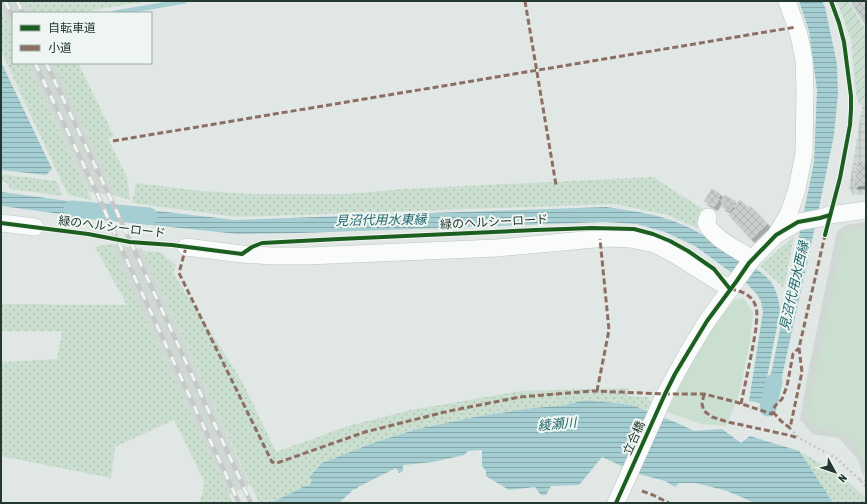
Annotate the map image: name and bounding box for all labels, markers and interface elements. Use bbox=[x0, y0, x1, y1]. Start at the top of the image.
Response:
legend bbox=[12, 12, 152, 64]
text: 自転車道 bbox=[48, 21, 96, 35]
text: 小道 bbox=[48, 41, 72, 55]
water label: 見沼代用水東縁 bbox=[335, 212, 429, 228]
street label: 緑のヘルシーロード bbox=[440, 212, 548, 232]
street label: 緑のヘルシーロード bbox=[58, 213, 166, 241]
water label: 見沼代用水西縁 bbox=[776, 238, 812, 332]
water label: 綾瀬川 bbox=[537, 415, 579, 433]
street label: 立合橋 bbox=[620, 419, 648, 457]
north arrow bbox=[815, 452, 855, 492]
text: N bbox=[836, 472, 849, 485]

